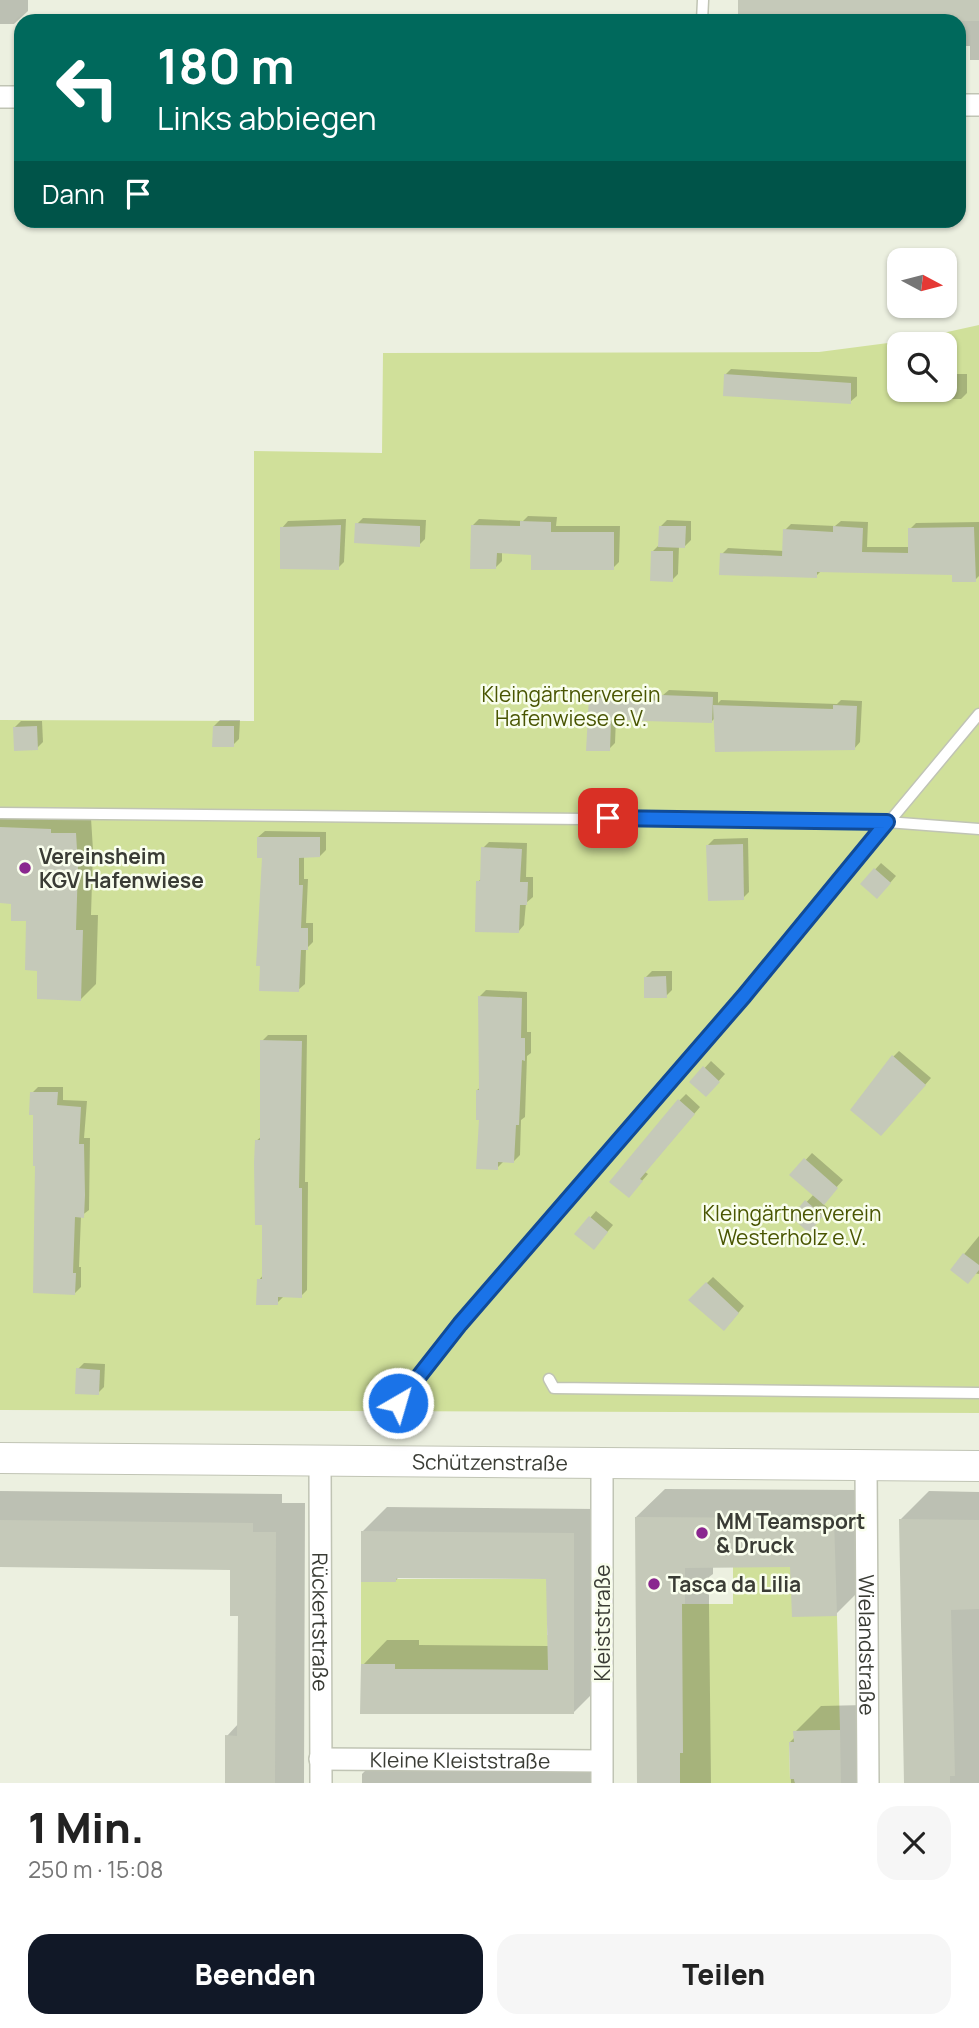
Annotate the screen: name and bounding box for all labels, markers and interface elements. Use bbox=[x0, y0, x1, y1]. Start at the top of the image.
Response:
text: 180 m bbox=[157, 32, 295, 99]
icon: left bbox=[42, 42, 133, 133]
text: Links abbiegen bbox=[157, 96, 377, 140]
icon: arrive bbox=[119, 175, 157, 213]
text: Dann bbox=[42, 176, 105, 212]
north arrow bbox=[887, 248, 957, 318]
map controls bbox=[887, 248, 957, 402]
button: search bbox=[887, 332, 957, 402]
park label: Kleingärtnerverein Hafenwiese e.V. bbox=[482, 680, 660, 732]
pin bbox=[578, 788, 638, 848]
icon: arrive bbox=[589, 799, 627, 837]
place label: Vereinsheim KGV Hafenwiese bbox=[39, 842, 204, 894]
marker: Vereinsheim KGV Hafenwiese bbox=[17, 860, 33, 876]
park label: Kleingärtnerverein Westerholz e.V. bbox=[703, 1199, 881, 1251]
position arrow bbox=[361, 1366, 435, 1440]
street label: Schützenstraße bbox=[412, 1447, 568, 1477]
place label: MM Teamsport & Druck bbox=[716, 1507, 865, 1559]
marker: MM Teamsport & Druck bbox=[694, 1525, 710, 1541]
street label: Rückertstraße bbox=[306, 1552, 335, 1692]
street label: Kleiststraße bbox=[588, 1564, 616, 1682]
place label: Tasca da Lilia bbox=[668, 1570, 801, 1598]
street label: Wielandstraße bbox=[853, 1574, 882, 1716]
marker: Tasca da Lilia bbox=[646, 1576, 662, 1592]
street label: Kleine Kleiststraße bbox=[370, 1745, 550, 1775]
text: 1 Min. bbox=[28, 1798, 144, 1856]
button: close bbox=[877, 1806, 951, 1880]
text: 250 m · 15:08 bbox=[28, 1853, 163, 1885]
button: Beenden bbox=[28, 1934, 483, 2014]
button: Teilen bbox=[497, 1934, 951, 2014]

